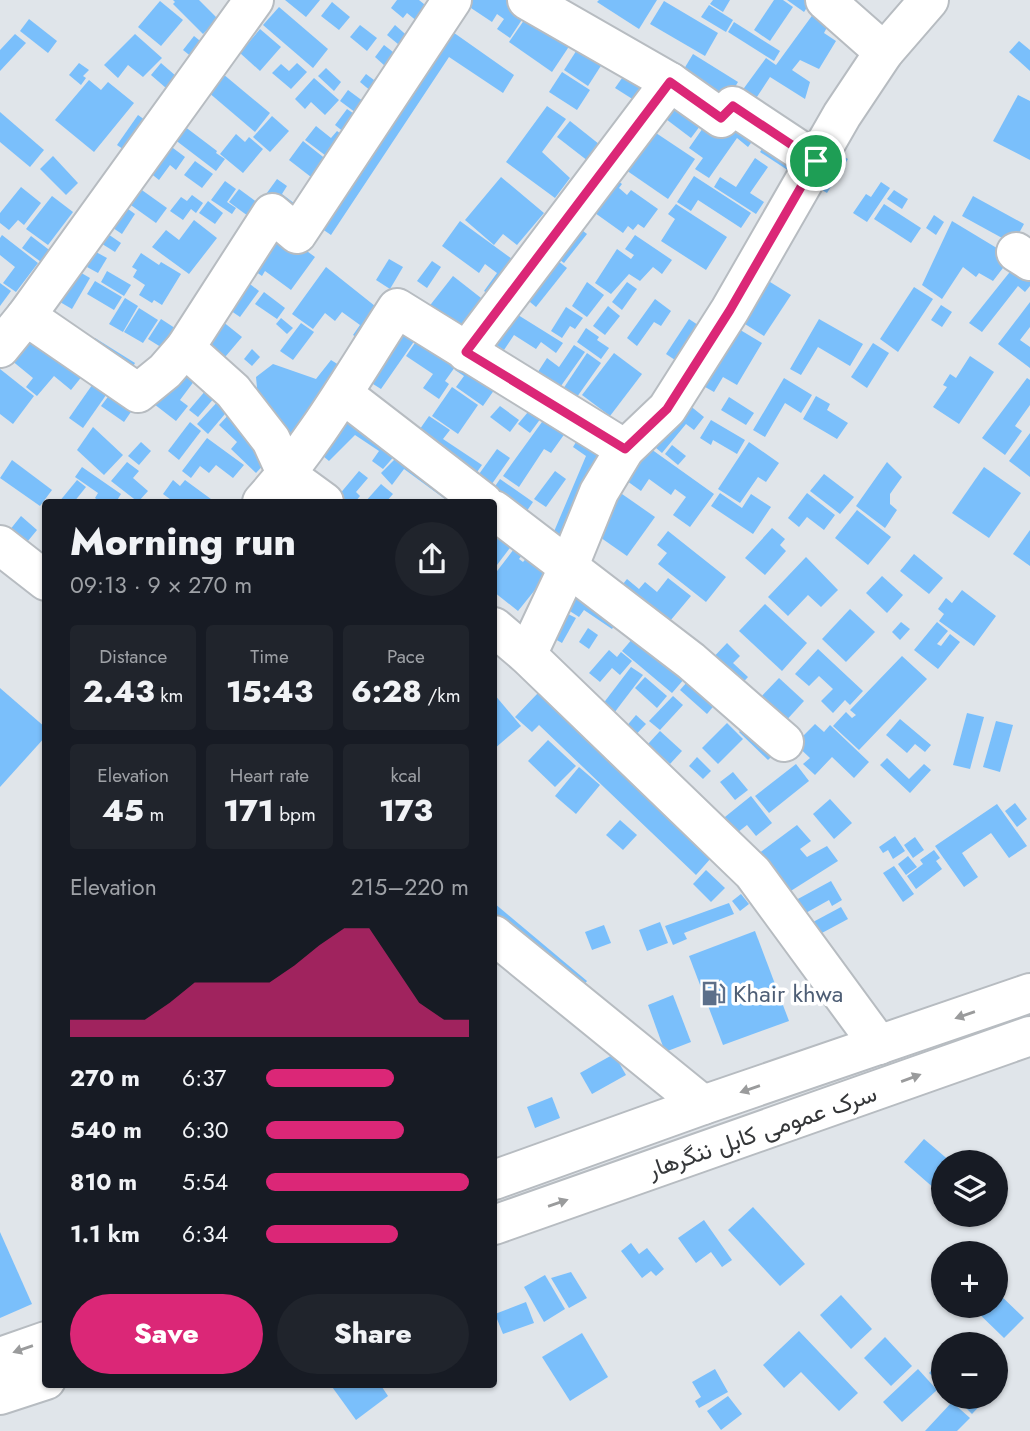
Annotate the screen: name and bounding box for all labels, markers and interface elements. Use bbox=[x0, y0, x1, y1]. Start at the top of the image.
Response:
pin bbox=[786, 131, 846, 191]
icon: arrive bbox=[797, 142, 835, 180]
text: Morning run bbox=[70, 514, 296, 569]
button: share bbox=[395, 522, 469, 596]
text: 09:13 · 9 × 270 m bbox=[70, 568, 252, 602]
text: Distance bbox=[99, 643, 167, 670]
text: Time bbox=[250, 643, 289, 670]
text: Pace bbox=[387, 643, 425, 670]
text: 2.43 bbox=[83, 670, 155, 713]
text: 15:43 bbox=[226, 670, 313, 713]
text: 6:28 bbox=[351, 670, 422, 713]
text: km bbox=[155, 682, 183, 709]
text: /km bbox=[422, 682, 461, 709]
text: Elevation bbox=[97, 762, 169, 789]
text: Heart rate bbox=[230, 762, 309, 789]
text: kcal bbox=[390, 762, 421, 789]
text: 45 bbox=[102, 789, 144, 832]
text: 171 bbox=[223, 789, 274, 832]
text: 173 bbox=[379, 789, 433, 832]
text: m bbox=[144, 801, 164, 828]
text: bpm bbox=[274, 801, 316, 828]
text: Elevation bbox=[70, 870, 157, 904]
text: 215–220 m bbox=[351, 870, 469, 904]
place label: Khair khwa bbox=[733, 976, 843, 1011]
fuel station icon: Khair khwa bbox=[699, 979, 727, 1007]
one-way arrow bbox=[955, 1010, 976, 1021]
text: 270 m bbox=[70, 1061, 140, 1095]
text: 6:37 bbox=[182, 1061, 226, 1095]
one-way arrow bbox=[901, 1073, 922, 1084]
street label: سرک عمومی کابل ننگرهار bbox=[642, 1075, 881, 1187]
one-way arrow bbox=[740, 1084, 761, 1095]
text: 540 m bbox=[70, 1113, 142, 1147]
text: 6:30 bbox=[182, 1113, 229, 1147]
map controls bbox=[931, 1150, 1008, 1409]
button: layers bbox=[931, 1150, 1008, 1227]
text: 810 m bbox=[70, 1165, 137, 1199]
text: 5:54 bbox=[182, 1165, 228, 1199]
one-way arrow bbox=[548, 1197, 569, 1208]
text: 1.1 km bbox=[70, 1217, 140, 1251]
text: 6:34 bbox=[182, 1217, 228, 1251]
button: + bbox=[931, 1241, 1008, 1318]
button: Save bbox=[70, 1294, 263, 1374]
button: Share bbox=[277, 1294, 469, 1374]
button: − bbox=[931, 1332, 1008, 1409]
one-way arrow bbox=[12, 1344, 33, 1355]

